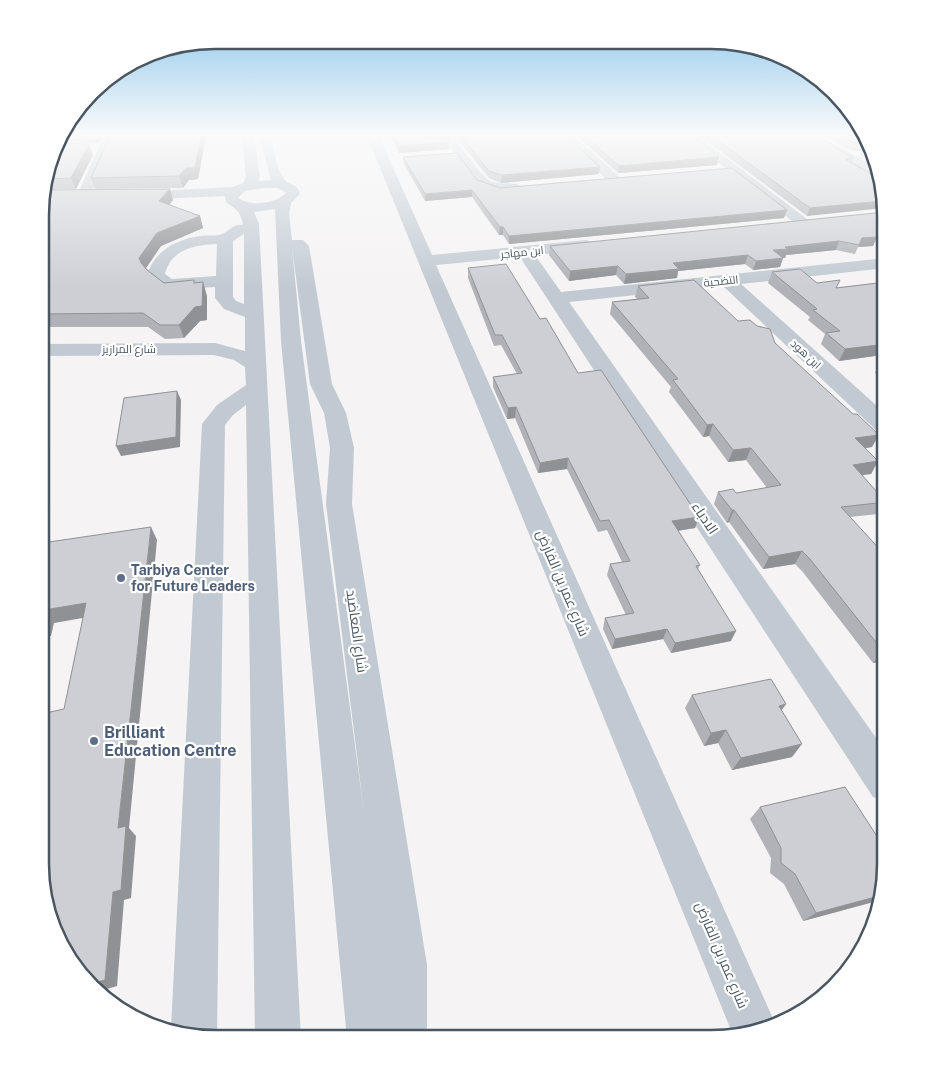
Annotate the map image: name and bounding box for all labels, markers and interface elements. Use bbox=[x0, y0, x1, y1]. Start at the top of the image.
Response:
street label: ابن مهاجر bbox=[499, 244, 544, 261]
street label: التضحية bbox=[703, 273, 739, 289]
street label: ابن هود bbox=[788, 337, 824, 372]
street label: شارع المرازيز bbox=[101, 343, 156, 357]
street label: الادباء bbox=[689, 499, 721, 537]
street label: شارع عمر بن الفارض bbox=[532, 527, 593, 639]
place label: Tarbiya Center for Future Leaders bbox=[131, 562, 255, 594]
marker: Tarbiya Center for Future Leaders bbox=[115, 572, 127, 584]
street label: شارع المعاضيد bbox=[342, 588, 371, 674]
place label: Brilliant Education Centre bbox=[104, 723, 236, 760]
marker: Brilliant Education Centre bbox=[88, 735, 100, 747]
street label: شارع عمر بن الفارض bbox=[691, 899, 752, 1011]

